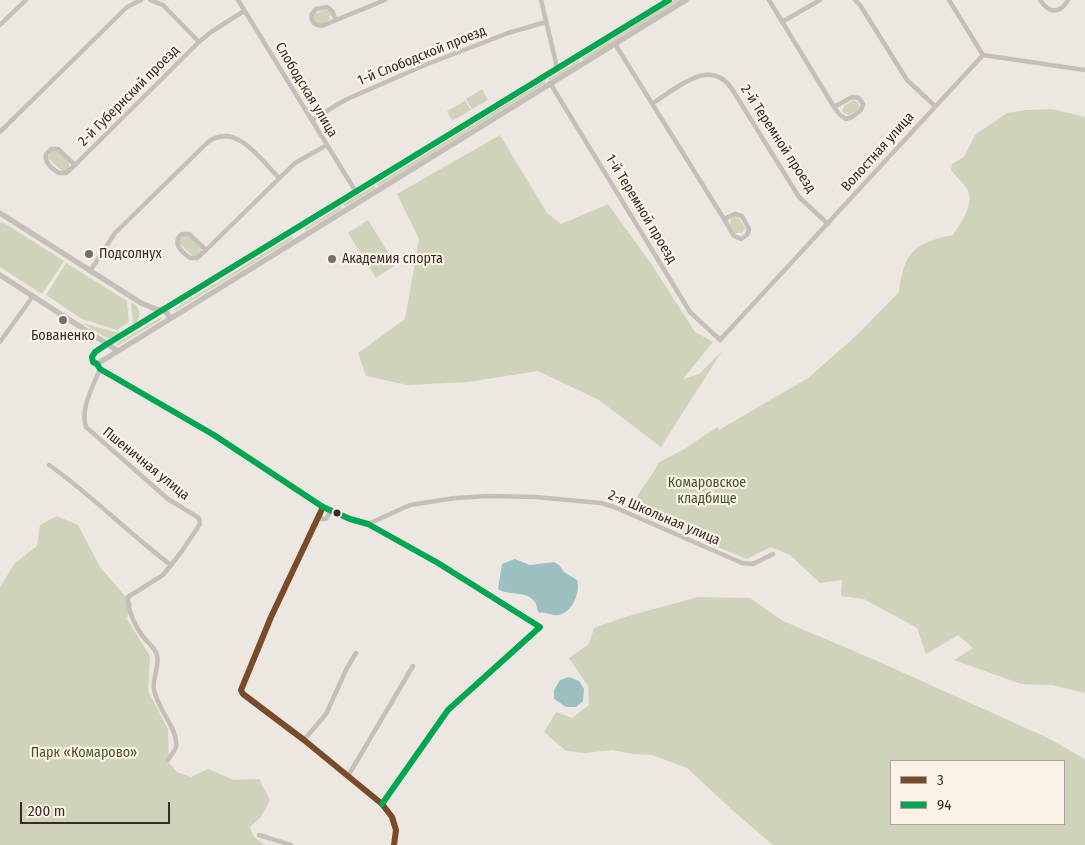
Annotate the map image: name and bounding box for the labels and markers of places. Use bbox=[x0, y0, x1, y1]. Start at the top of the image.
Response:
place label: Подсолнух bbox=[99, 246, 162, 262]
marker: Подсолнух bbox=[83, 248, 95, 260]
place label: Академия спорта bbox=[342, 251, 443, 267]
marker: Академия спорта bbox=[326, 253, 338, 265]
marker: Бованенко bbox=[57, 314, 69, 326]
place label: Бованенко bbox=[31, 328, 95, 344]
unlabelled marker bbox=[332, 508, 342, 518]

